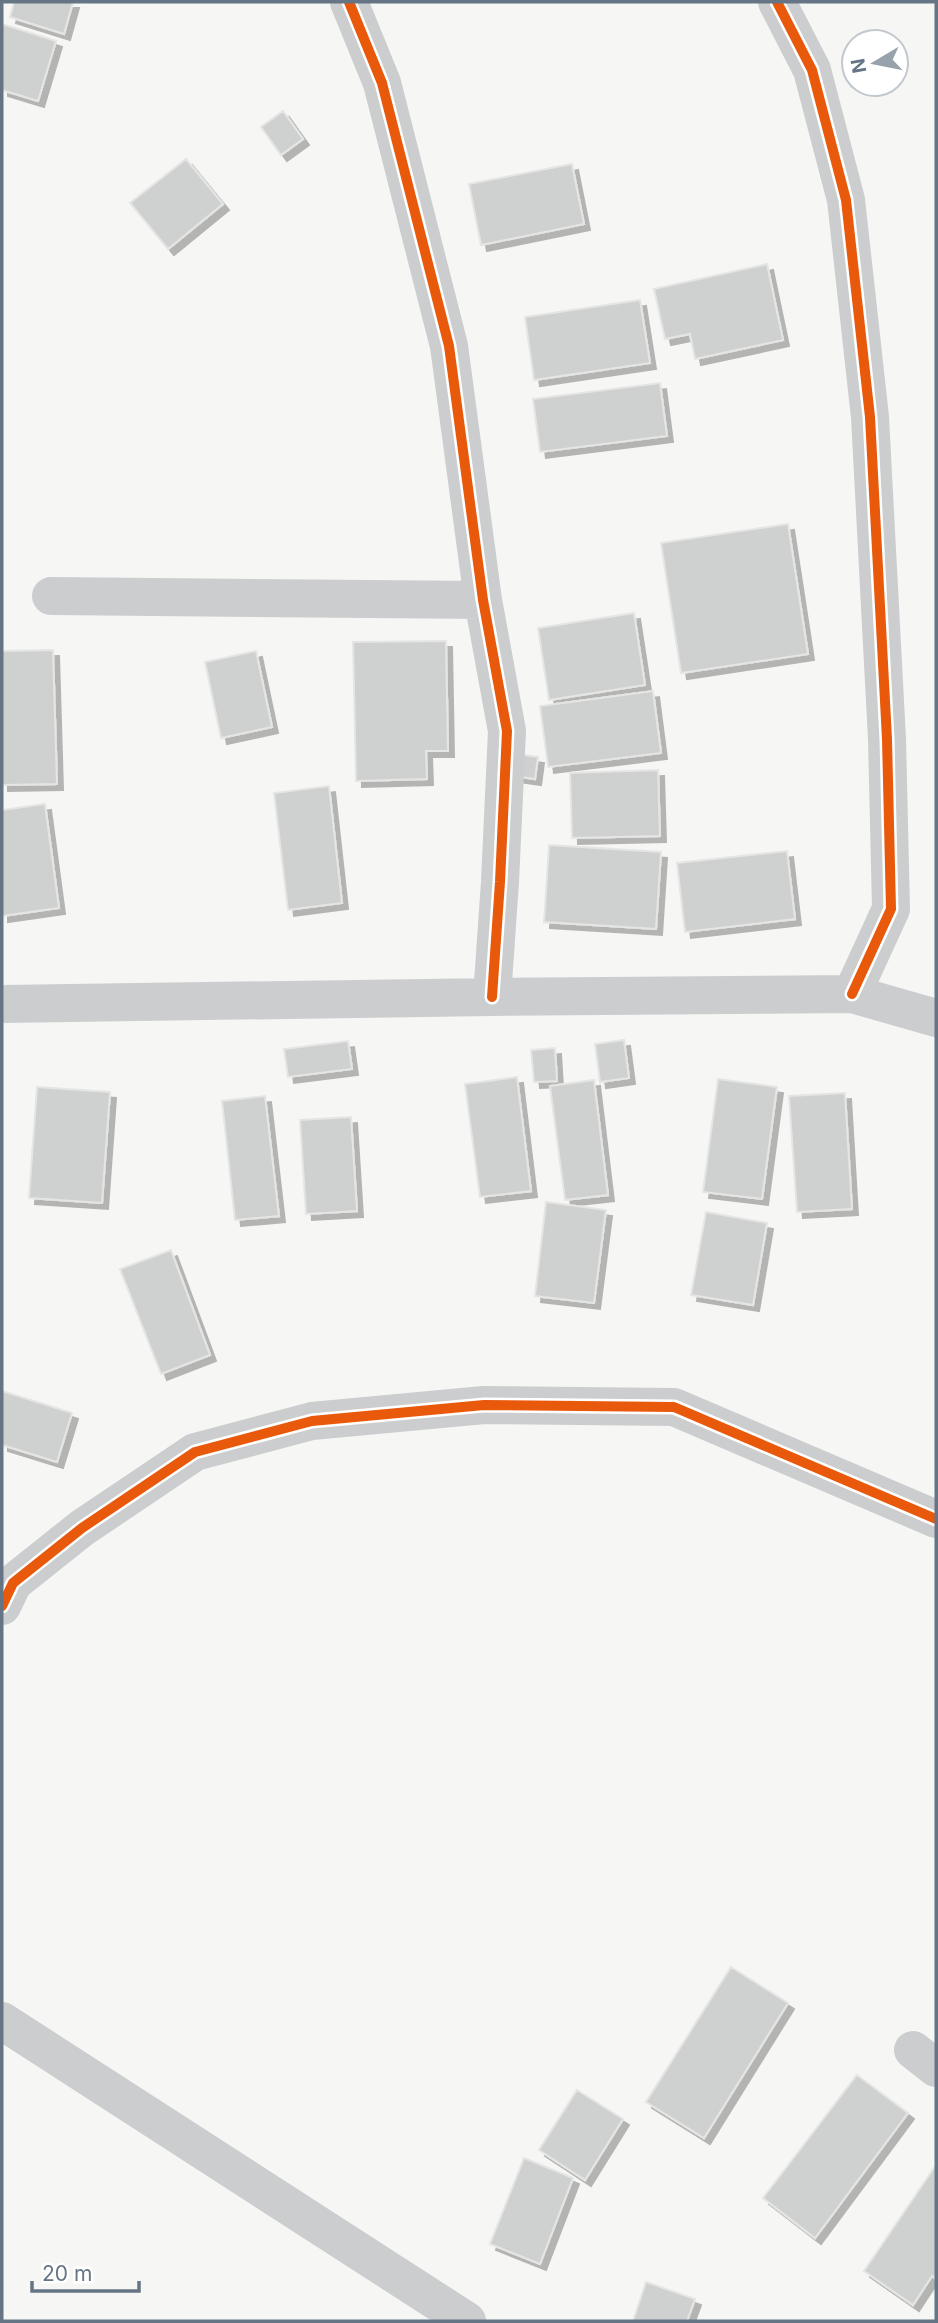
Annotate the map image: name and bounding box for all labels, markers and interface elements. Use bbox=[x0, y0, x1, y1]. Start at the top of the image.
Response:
north arrow bbox=[840, 28, 910, 98]
text: N bbox=[846, 57, 871, 75]
scale bar bbox=[32, 2250, 138, 2294]
text: 20 m bbox=[42, 2261, 92, 2286]

